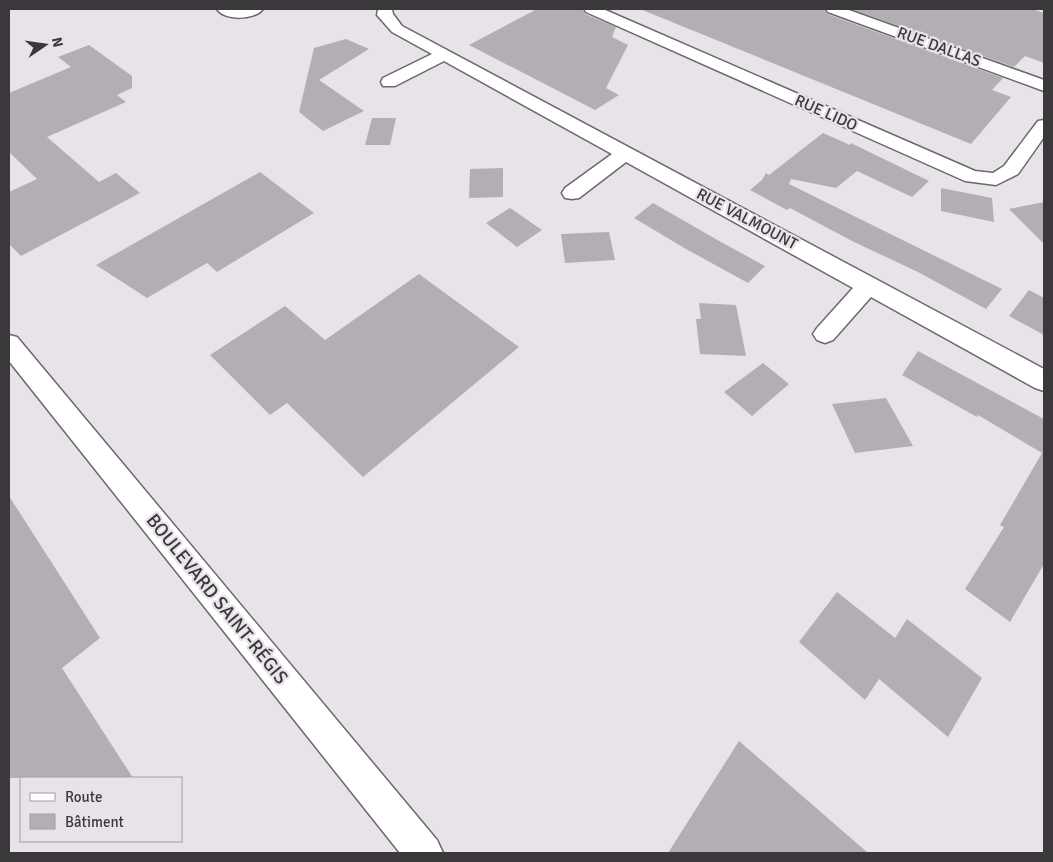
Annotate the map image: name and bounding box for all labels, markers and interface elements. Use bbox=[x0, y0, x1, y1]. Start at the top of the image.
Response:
north arrow bbox=[20, 20, 70, 70]
street label: RUE DALLAS bbox=[894, 23, 984, 71]
text: N bbox=[48, 36, 67, 49]
street label: RUE LIDO bbox=[792, 90, 860, 136]
street label: RUE VALMOUNT bbox=[693, 184, 801, 254]
street label: BOULEVARD SAINT-RÉGIS bbox=[141, 509, 293, 689]
legend bbox=[20, 777, 182, 842]
text: Route bbox=[65, 788, 102, 806]
text: Bâtiment bbox=[65, 813, 124, 831]

